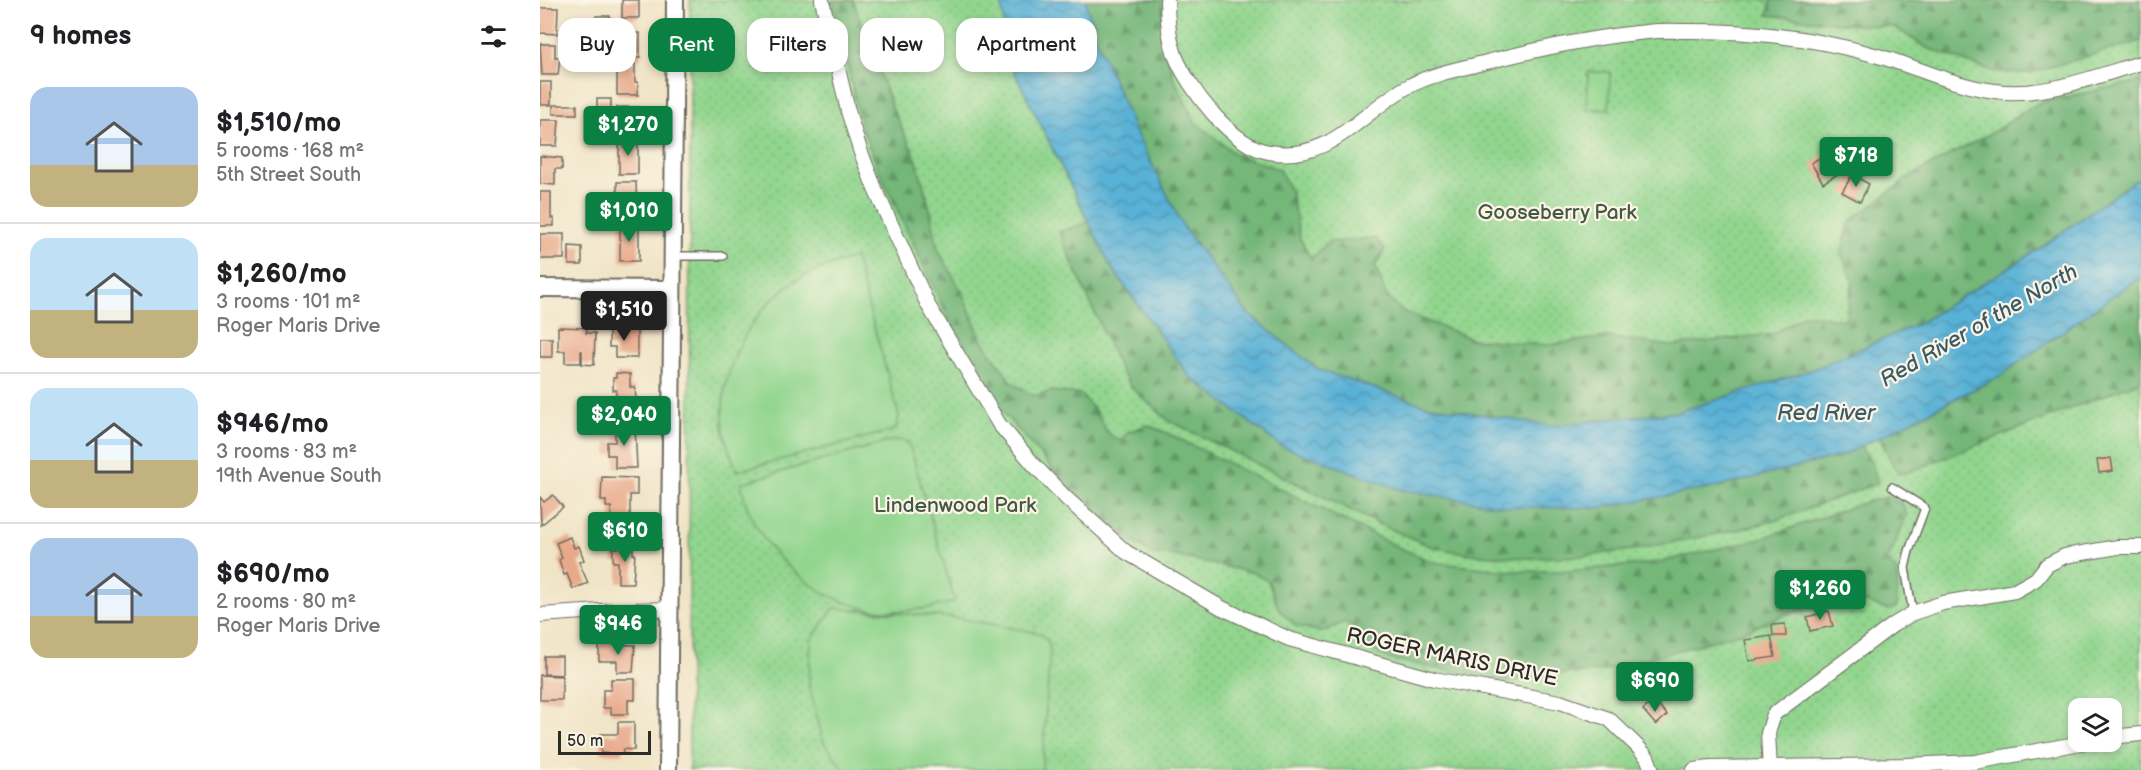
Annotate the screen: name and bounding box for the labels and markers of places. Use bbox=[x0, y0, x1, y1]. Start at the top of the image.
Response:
pin: $1,270 bbox=[579, 106, 677, 157]
pin: $718 bbox=[1820, 137, 1892, 188]
pin: $1,010 bbox=[580, 192, 678, 243]
pin: $1,510 bbox=[575, 291, 673, 342]
pin: $2,040 bbox=[575, 396, 673, 447]
pin: $610 bbox=[589, 512, 661, 563]
pin: $1,260 bbox=[1771, 570, 1869, 621]
pin: $946 bbox=[582, 605, 654, 656]
pin: $690 bbox=[1619, 662, 1691, 713]

